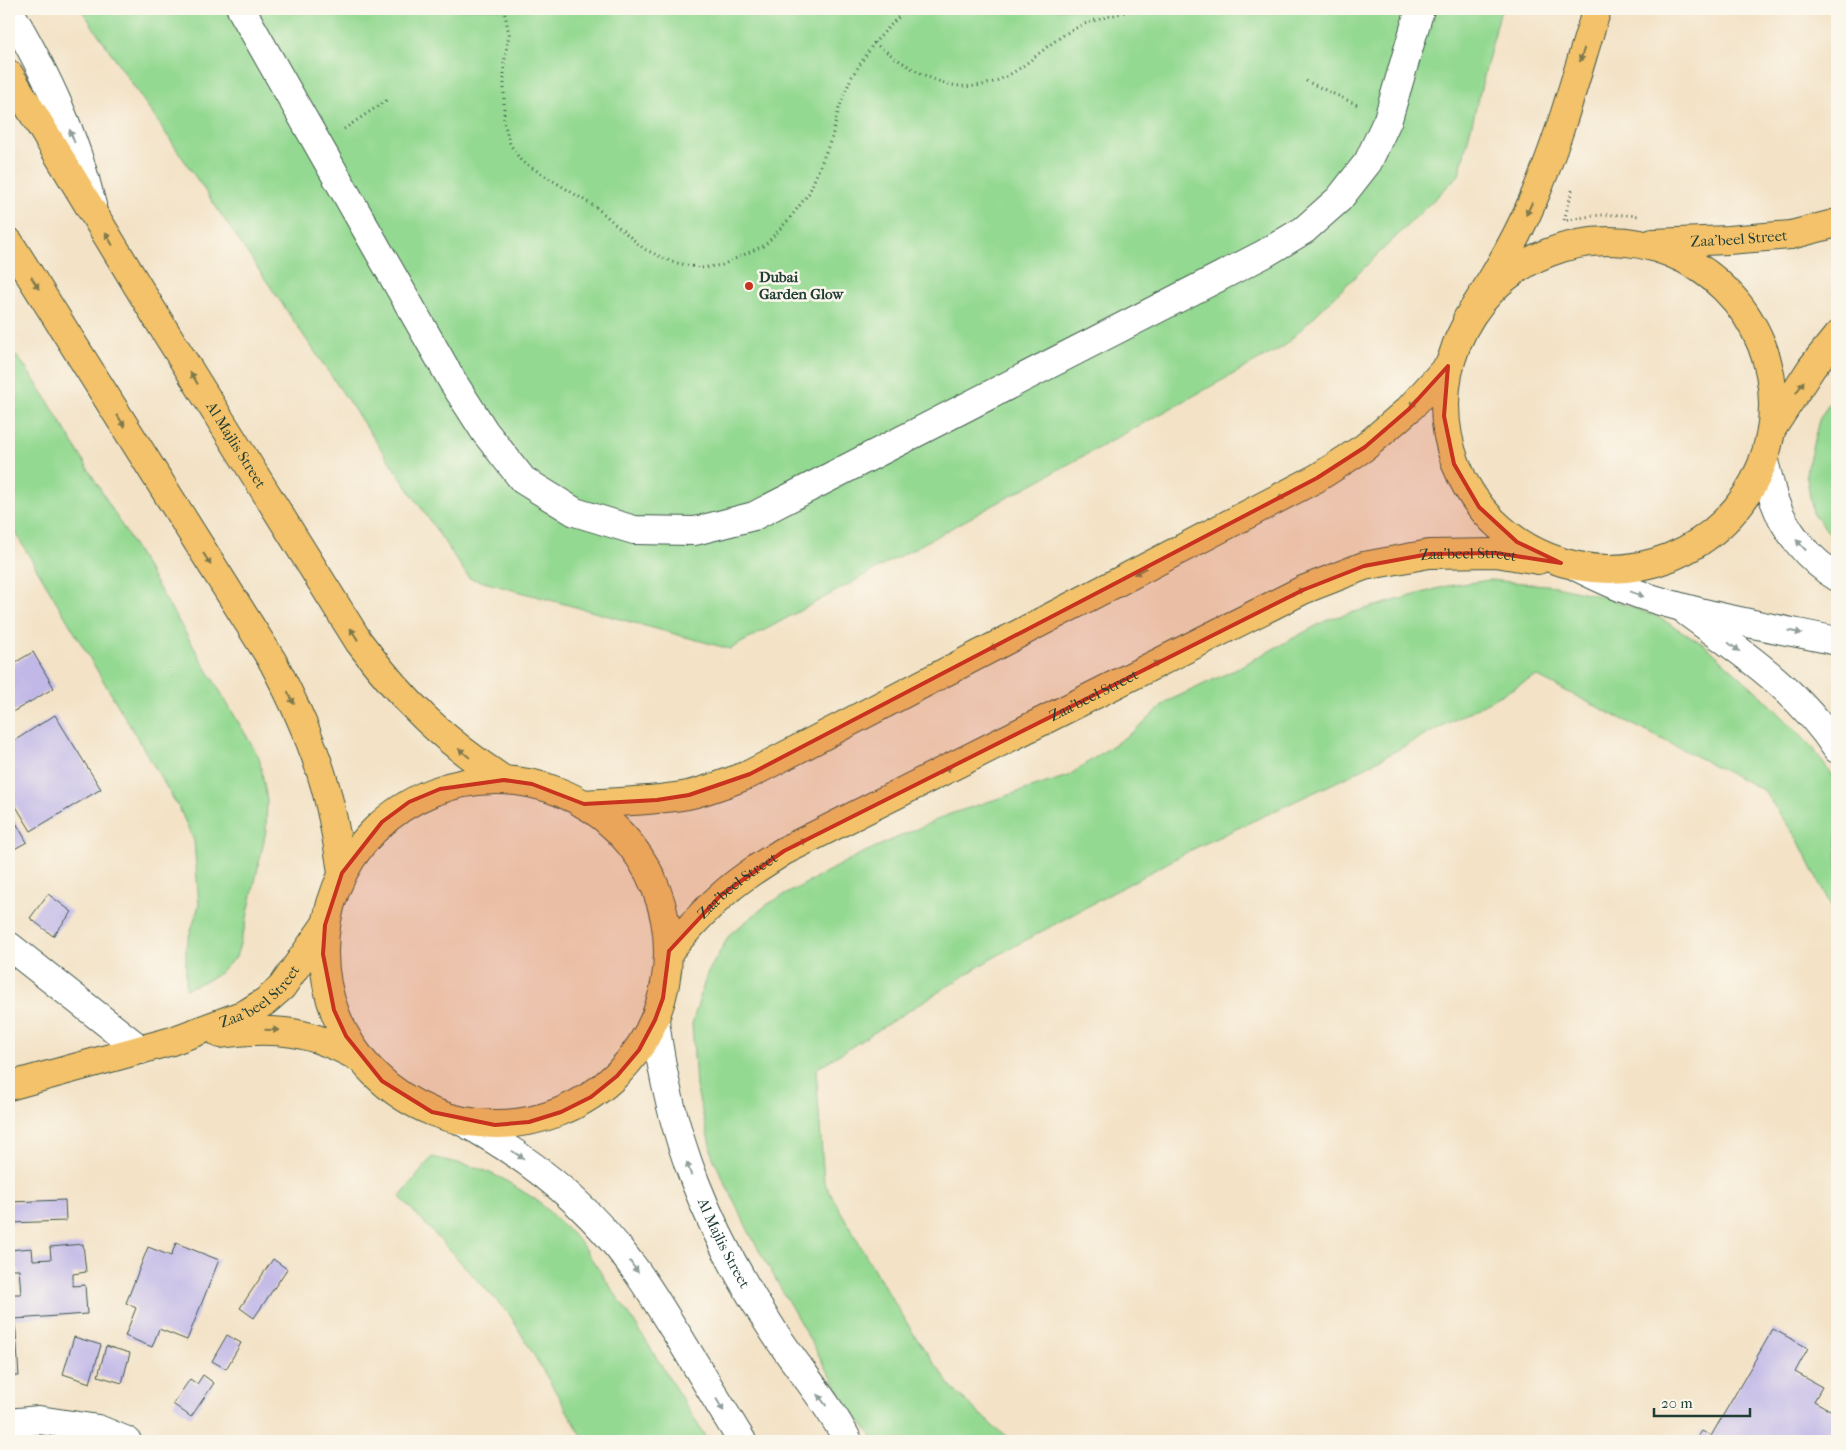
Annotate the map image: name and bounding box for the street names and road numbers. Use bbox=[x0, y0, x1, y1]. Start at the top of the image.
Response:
street label: Zaa'beel Street bbox=[1690, 226, 1789, 250]
street label: Al Majlis Street bbox=[202, 398, 270, 492]
street label: Zaa'beel Street bbox=[1418, 544, 1519, 565]
street label: Zaa'beel Street bbox=[1046, 665, 1142, 725]
street label: Zaa'beel Street bbox=[693, 848, 781, 923]
street label: Zaa'beel Street bbox=[217, 961, 304, 1031]
street label: Al Majlis Street bbox=[693, 1195, 754, 1292]

